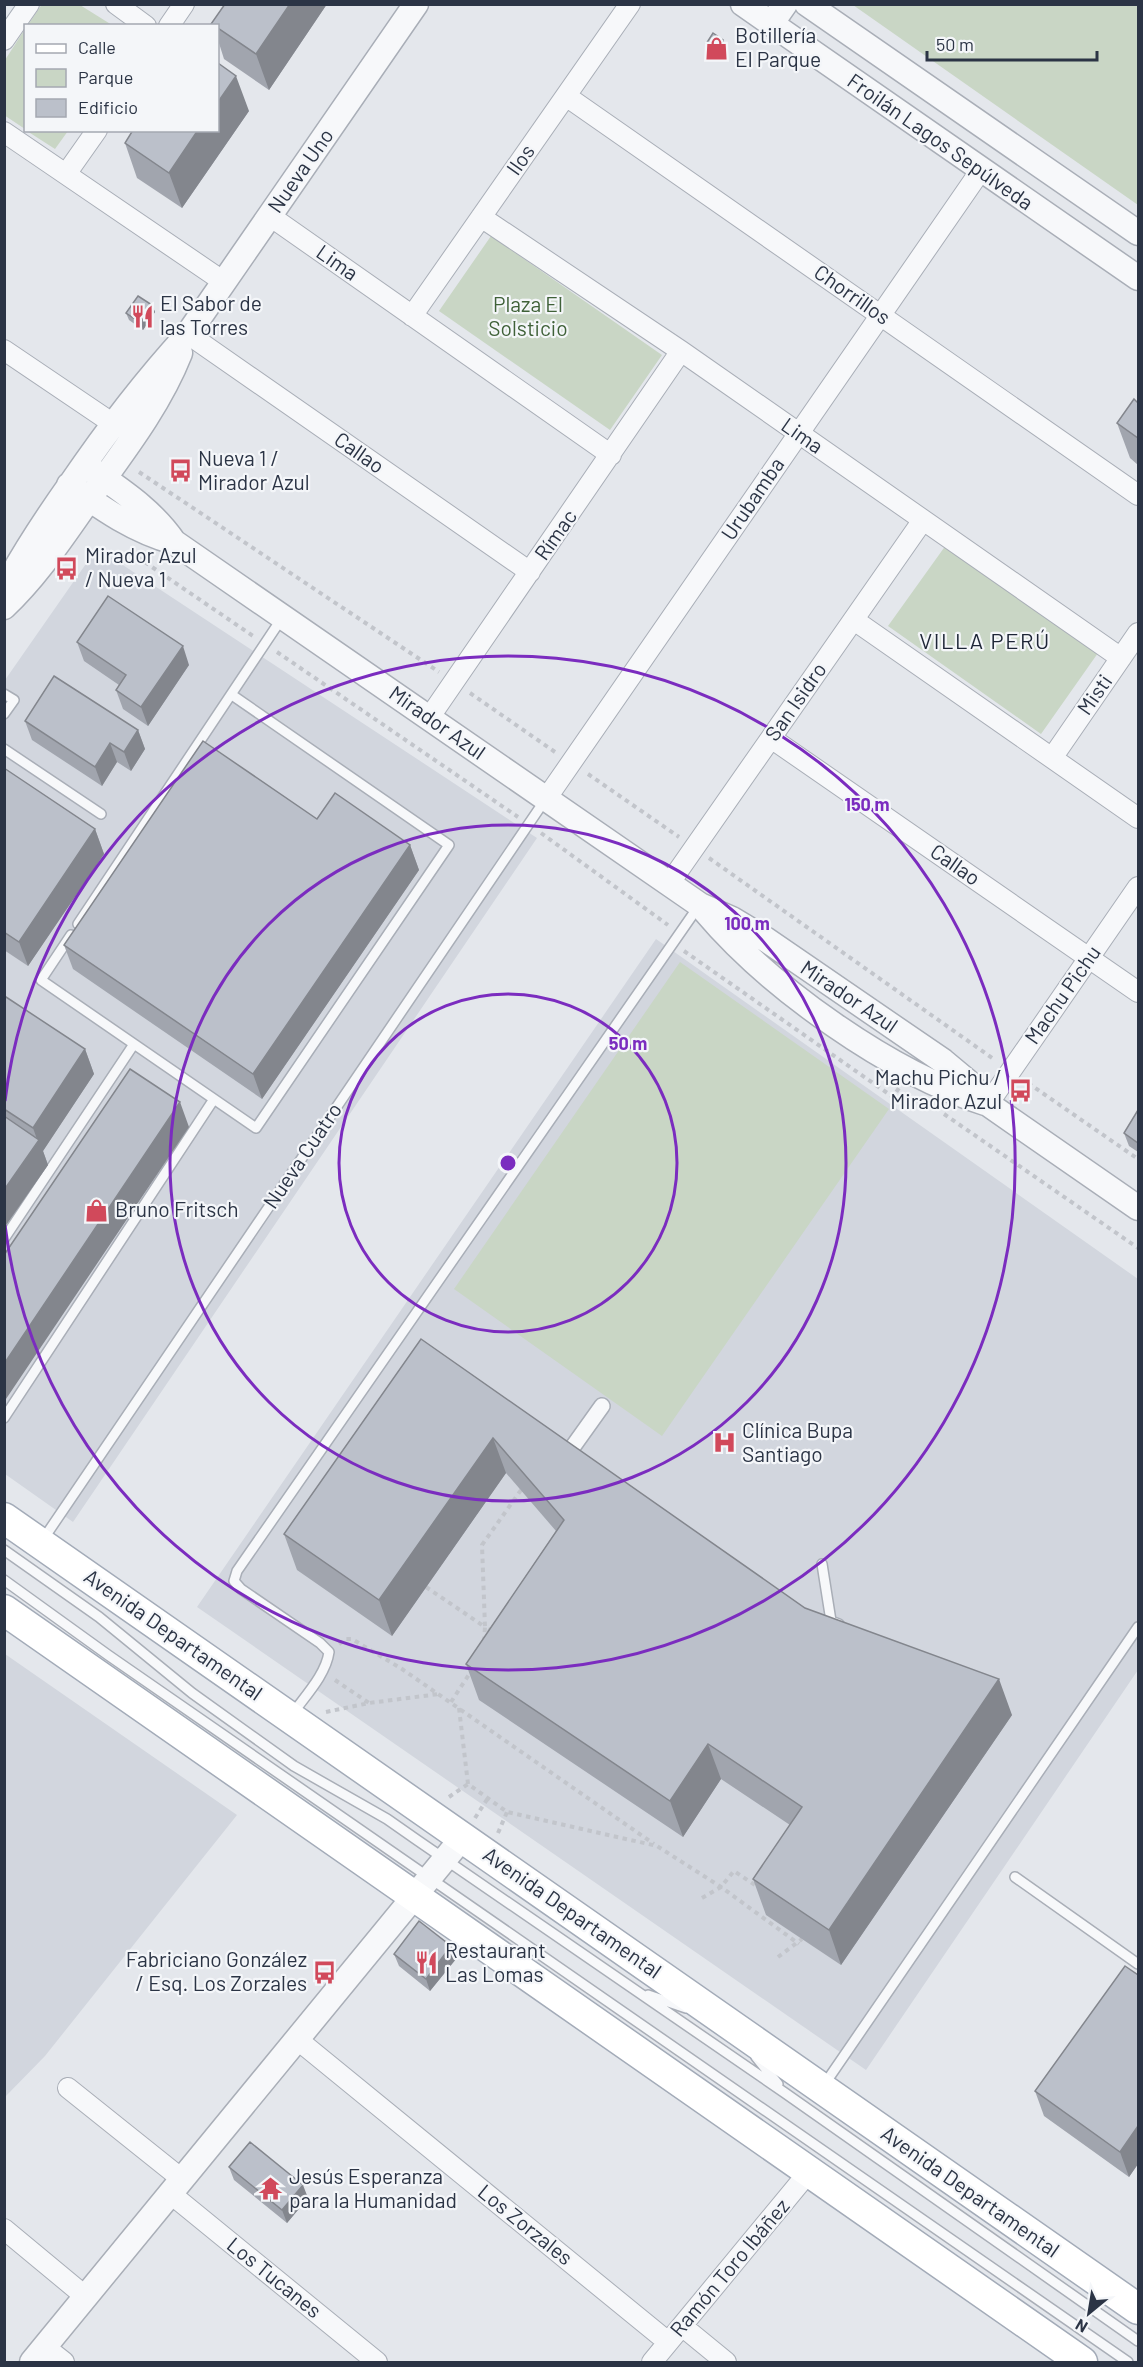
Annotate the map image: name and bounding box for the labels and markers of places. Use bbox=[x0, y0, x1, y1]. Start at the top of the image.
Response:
place label: Botillería El Parque bbox=[735, 22, 821, 71]
shop icon: Botillería El Parque bbox=[704, 35, 730, 61]
place label: El Sabor de las Torres bbox=[160, 290, 262, 339]
restaurant icon: El Sabor de las Torres bbox=[129, 303, 155, 329]
place label: Nueva 1 / Mirador Azul bbox=[198, 445, 310, 494]
bus stop icon: Nueva 1 / Mirador Azul bbox=[167, 458, 193, 484]
place label: Mirador Azul / Nueva 1 bbox=[85, 542, 197, 591]
bus stop icon: Mirador Azul / Nueva 1 bbox=[54, 555, 80, 581]
place label: Machu Pichu / Mirador Azul bbox=[875, 1064, 1002, 1113]
bus stop icon: Machu Pichu / Mirador Azul bbox=[1007, 1077, 1033, 1103]
centre of rings bbox=[498, 1153, 518, 1173]
place label: Bruno Fritsch bbox=[115, 1196, 239, 1221]
shop icon: Bruno Fritsch bbox=[84, 1197, 110, 1223]
place label: Clínica Bupa Santiago bbox=[742, 1417, 853, 1466]
hospital icon: Clínica Bupa Santiago bbox=[711, 1430, 737, 1456]
place label: Restaurant Las Lomas bbox=[445, 1937, 546, 1986]
place label: Fabriciano González / Esq. Los Zorzales bbox=[126, 1946, 307, 1995]
restaurant icon: Restaurant Las Lomas bbox=[414, 1950, 440, 1976]
bus stop icon: Fabriciano González / Esq. Los Zorzales bbox=[312, 1959, 338, 1985]
place label: Jesús Esperanza para la Humanidad bbox=[289, 2163, 457, 2212]
temple icon: Jesús Esperanza para la Humanidad bbox=[258, 2176, 284, 2202]

